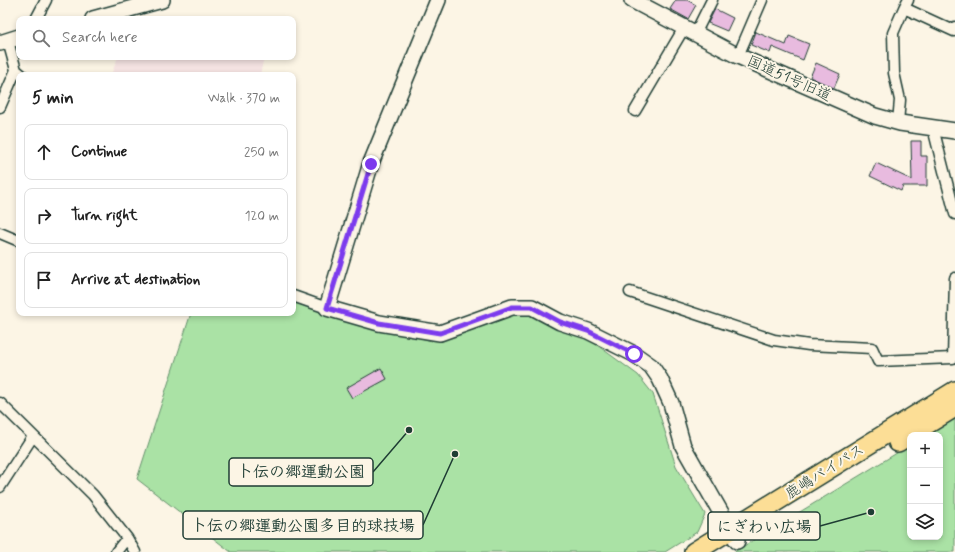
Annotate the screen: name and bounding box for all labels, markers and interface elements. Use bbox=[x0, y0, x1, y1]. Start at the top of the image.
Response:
search box bbox=[16, 16, 296, 60]
icon: search bbox=[30, 27, 52, 49]
text: Search here bbox=[62, 28, 138, 48]
street label: 国道51号旧道 bbox=[744, 51, 834, 107]
text: 5 min bbox=[32, 87, 74, 109]
text: Walk · 370 m bbox=[208, 90, 280, 107]
icon: ahead bbox=[33, 141, 55, 163]
text: Continue bbox=[71, 142, 127, 162]
text: 250 m bbox=[244, 144, 279, 161]
route end bbox=[362, 155, 380, 173]
icon: right bbox=[33, 205, 55, 227]
text: Turn right bbox=[71, 206, 138, 226]
text: 120 m bbox=[245, 208, 279, 225]
icon: arrive bbox=[33, 269, 55, 291]
text: Arrive at destination bbox=[71, 270, 200, 290]
route start bbox=[625, 345, 643, 363]
map controls bbox=[907, 432, 943, 540]
button: + bbox=[907, 432, 943, 468]
street label: 鹿嶋バイパス bbox=[782, 440, 868, 504]
callout: 卜伝の郷運動公園 bbox=[229, 458, 373, 486]
text: 卜伝の郷運動公園 bbox=[237, 462, 365, 483]
button: − bbox=[907, 468, 943, 504]
button: layers bbox=[907, 504, 943, 540]
callout: 卜伝の郷運動公園多目的球技場 bbox=[183, 511, 423, 539]
callout: にぎわい広場 bbox=[708, 512, 820, 540]
text: 卜伝の郷運動公園多目的球技場 bbox=[191, 516, 415, 537]
text: にぎわい広場 bbox=[716, 517, 812, 538]

